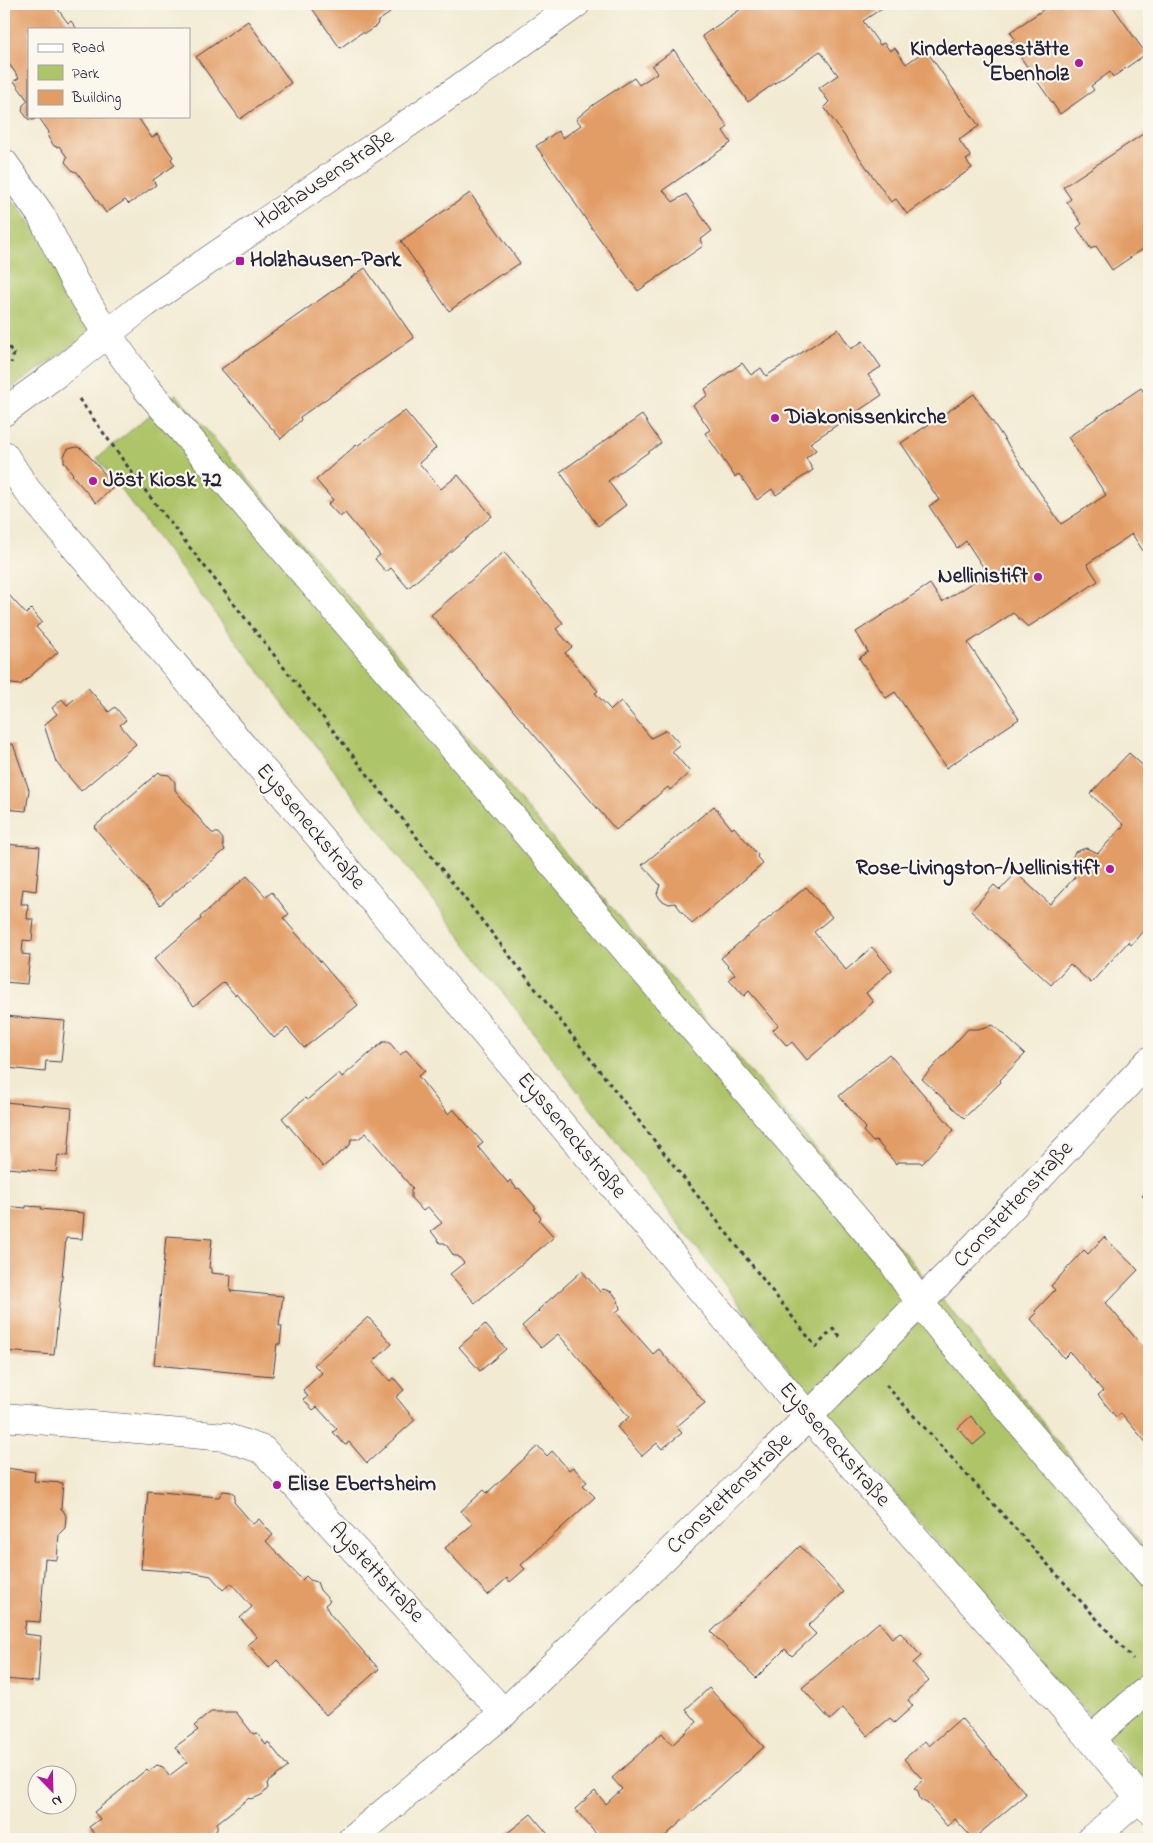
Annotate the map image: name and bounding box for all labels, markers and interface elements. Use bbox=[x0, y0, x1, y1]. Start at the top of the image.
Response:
legend bbox=[28, 28, 190, 118]
place label: Kindertagesstätte Ebenholz bbox=[910, 34, 1070, 91]
text: Road bbox=[72, 37, 105, 59]
marker: Kindertagesstätte Ebenholz bbox=[1073, 57, 1085, 69]
text: Park bbox=[72, 63, 100, 85]
text: Building bbox=[71, 87, 121, 110]
street label: Holzhausenstraße bbox=[249, 121, 401, 239]
place label: Holzhausen-Park bbox=[250, 245, 403, 277]
marker: Holzhausen-Park bbox=[234, 255, 246, 267]
place label: Diakonissenkirche bbox=[784, 402, 948, 434]
marker: Diakonissenkirche bbox=[769, 412, 781, 424]
place label: Jöst Kiosk 72 bbox=[103, 465, 222, 497]
marker: Jöst Kiosk 72 bbox=[87, 475, 99, 487]
place label: Nellinistift bbox=[938, 561, 1029, 593]
marker: Nellinistift bbox=[1032, 571, 1044, 583]
street label: Eysseneckstraße bbox=[247, 757, 373, 898]
place label: Rose-Livingston-/Nellinistift bbox=[856, 853, 1101, 886]
marker: Rose-Livingston-/Nellinistift bbox=[1104, 863, 1116, 875]
street label: Eysseneckstraße bbox=[508, 1066, 634, 1207]
street label: Cronstettenstraße bbox=[946, 1134, 1082, 1276]
street label: Eysseneckstraße bbox=[770, 1375, 898, 1515]
street label: Cronstettenstraße bbox=[660, 1426, 800, 1562]
place label: Elise Ebertsheim bbox=[287, 1469, 436, 1501]
marker: Elise Ebertsheim bbox=[271, 1479, 283, 1491]
street label: Aystettstraße bbox=[320, 1515, 431, 1631]
north arrow bbox=[28, 1766, 78, 1816]
text: N bbox=[48, 1789, 65, 1812]

